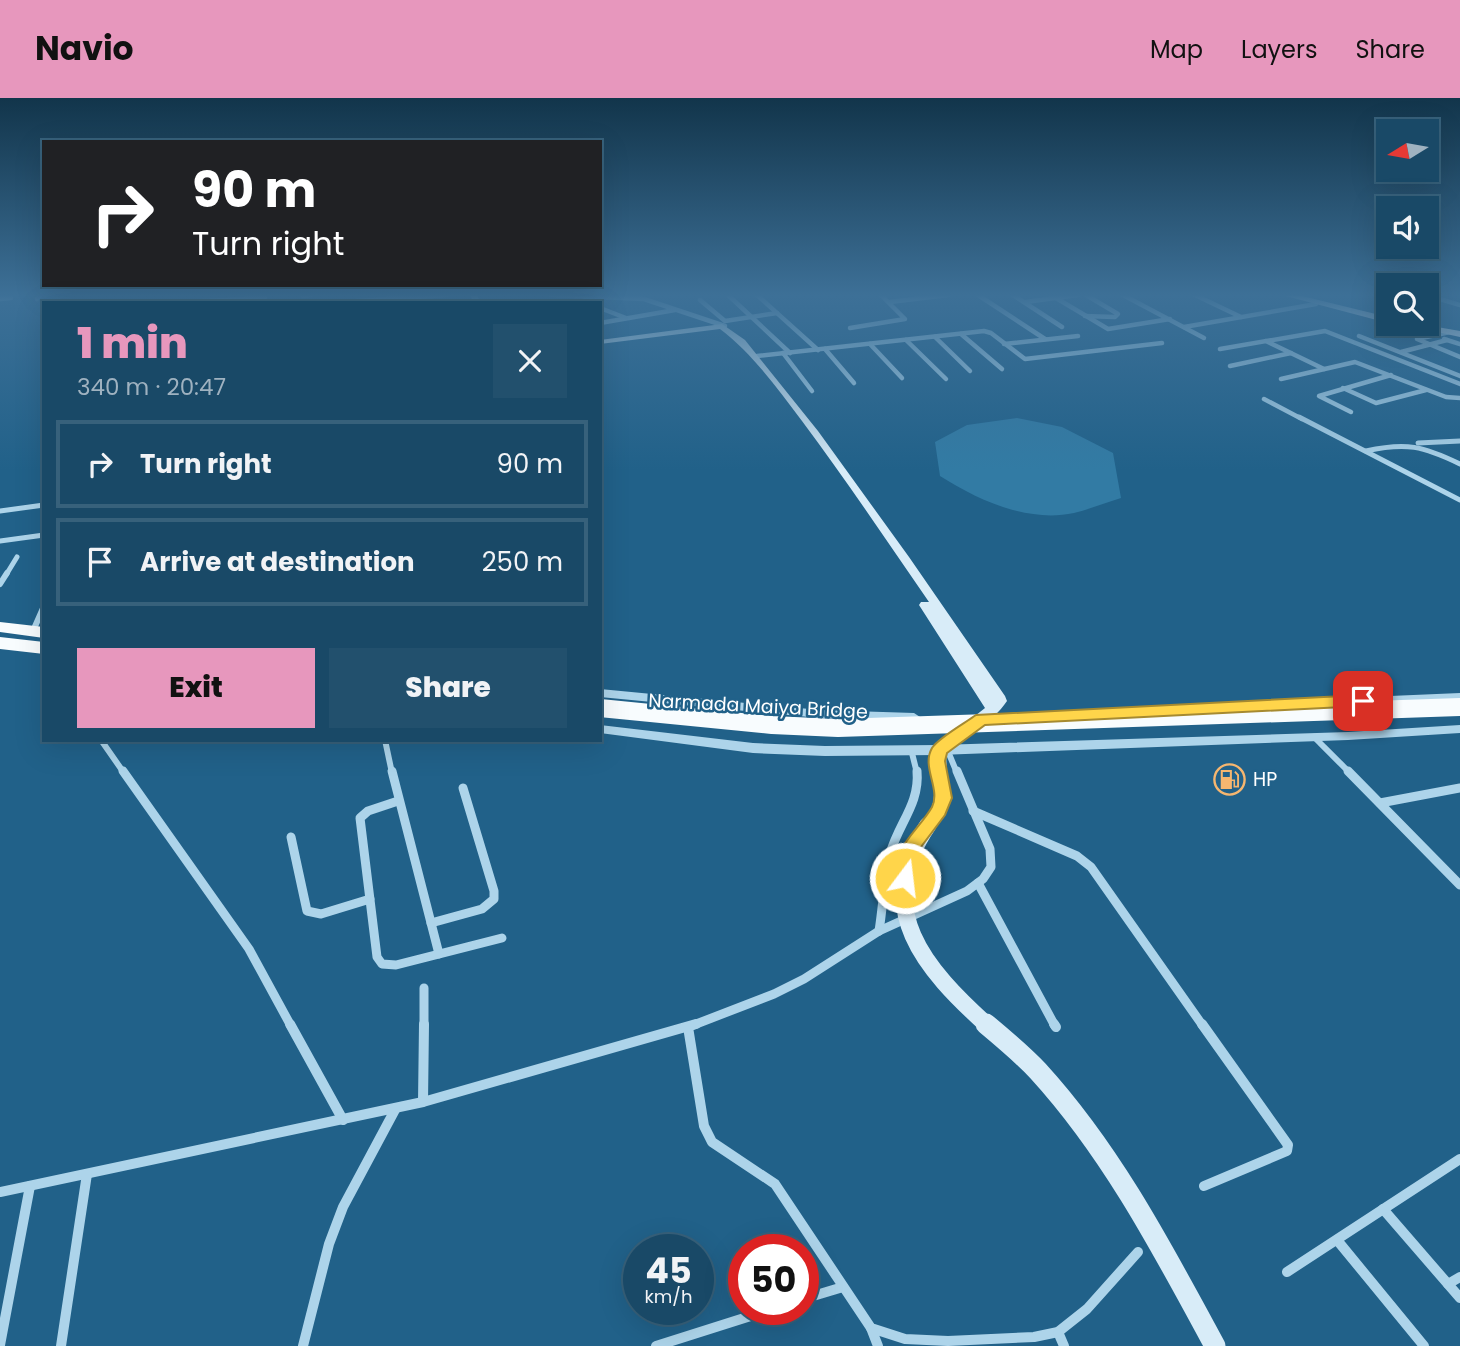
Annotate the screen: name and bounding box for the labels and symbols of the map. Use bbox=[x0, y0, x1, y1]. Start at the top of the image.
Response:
north arrow bbox=[1376, 119, 1438, 182]
pin bbox=[1333, 671, 1393, 731]
street label: Narmada Maiya Bridge bbox=[648, 687, 868, 725]
fuel station icon: HP bbox=[1213, 762, 1247, 796]
place label: HP bbox=[1253, 766, 1277, 793]
position arrow bbox=[868, 841, 942, 915]
speed limit sign: 50 bbox=[728, 1234, 819, 1325]

